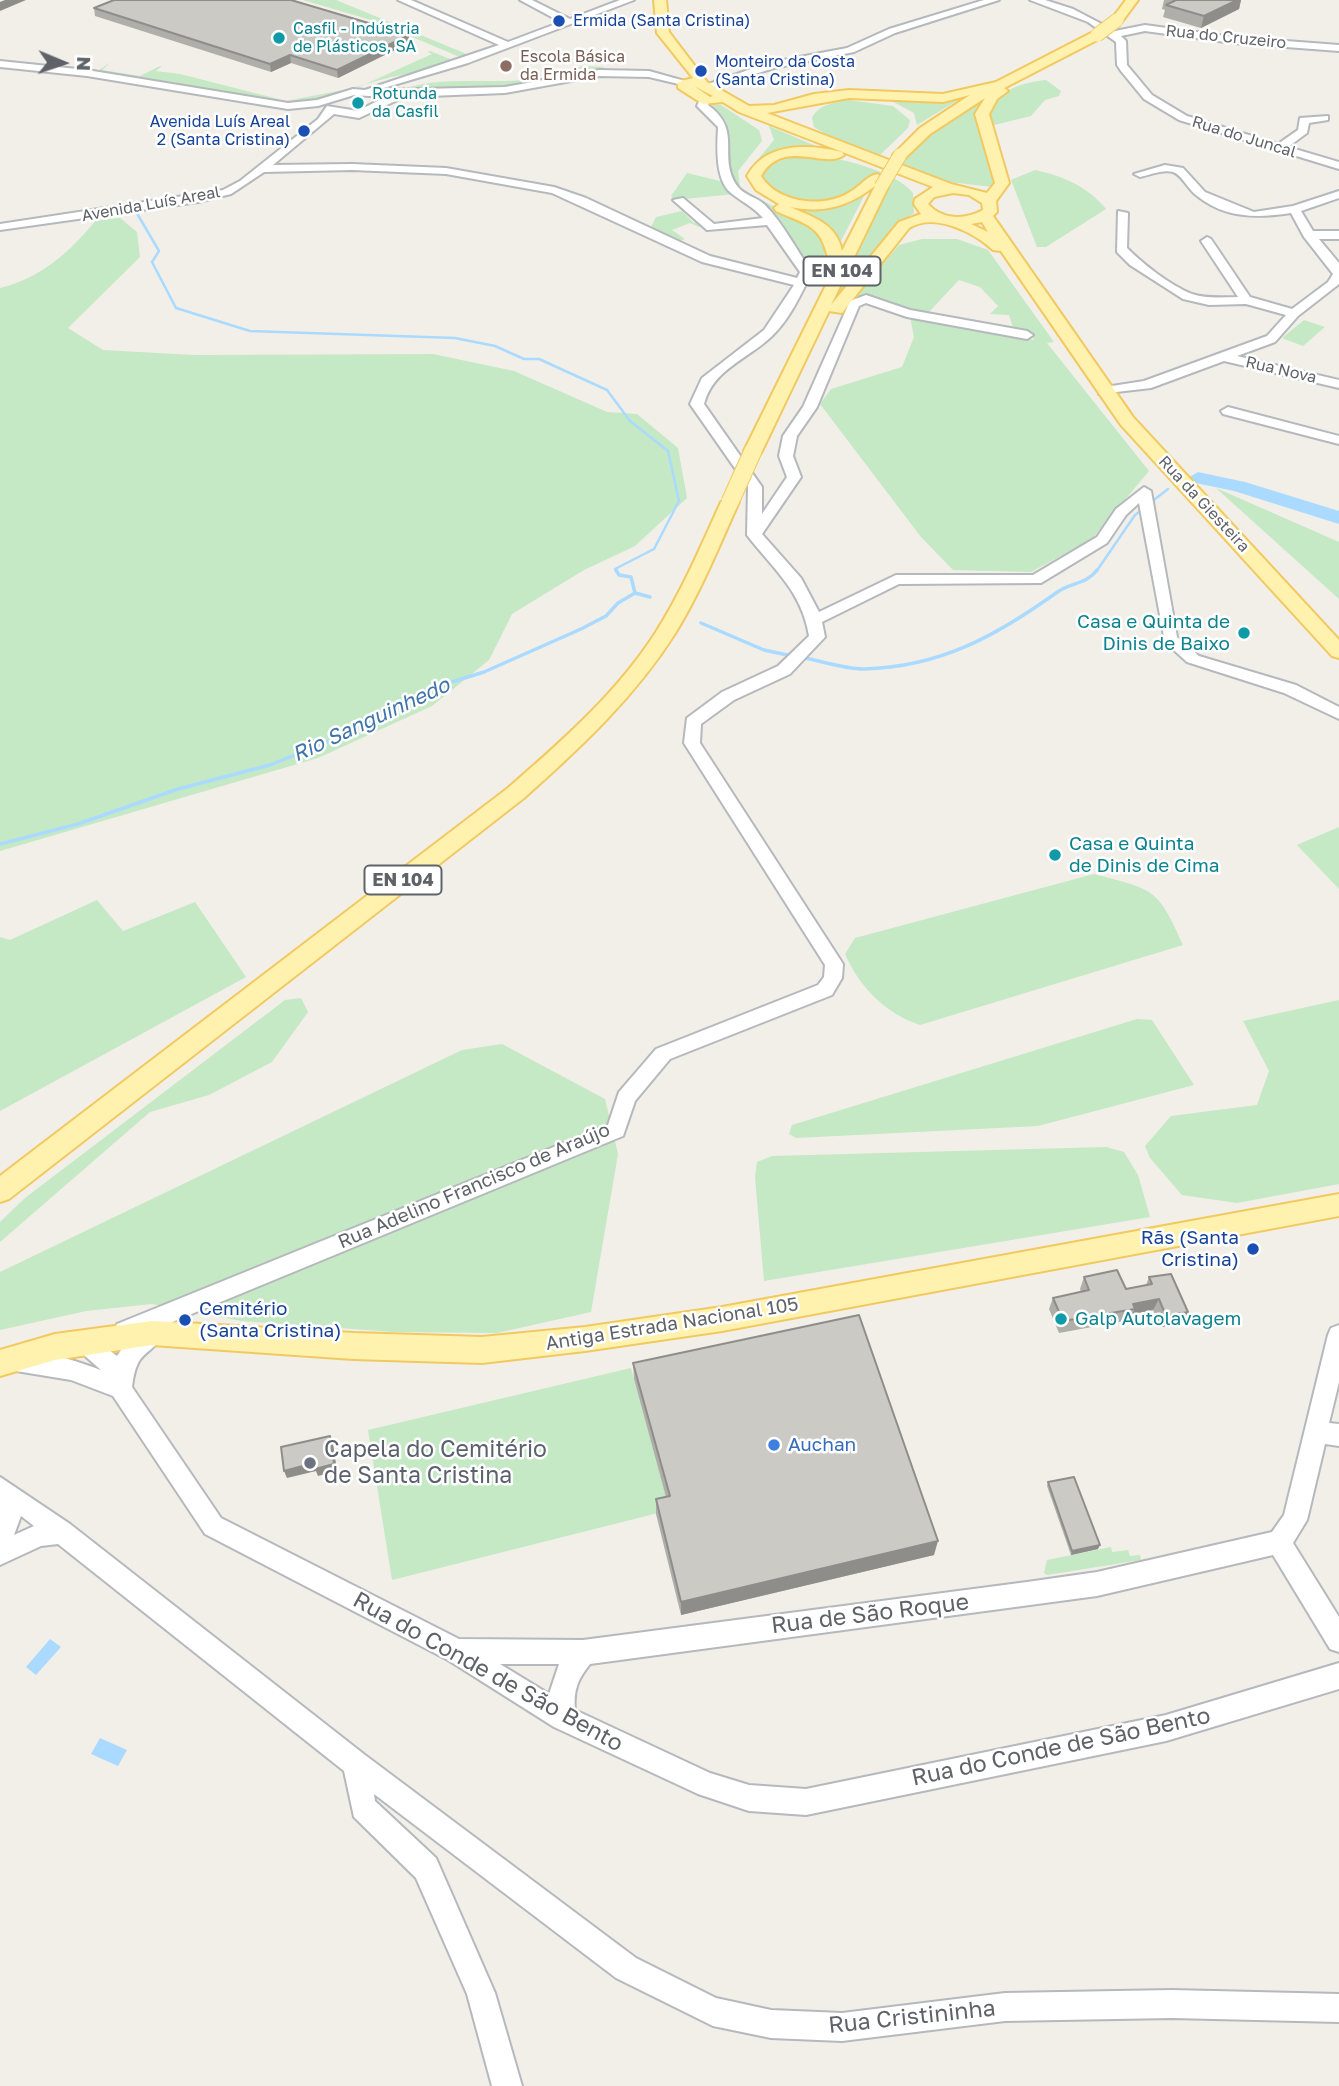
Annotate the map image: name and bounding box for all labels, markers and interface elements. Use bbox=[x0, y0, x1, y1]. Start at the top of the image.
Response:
place label: Ermida (Santa Cristina) bbox=[573, 11, 750, 31]
marker: Ermida (Santa Cristina) bbox=[551, 13, 567, 29]
place label: Casfil - Indústria de Plásticos, SA bbox=[293, 19, 420, 57]
street label: Rua do Cruzeiro bbox=[1165, 21, 1287, 53]
north arrow bbox=[28, 28, 98, 98]
marker: Casfil - Indústria de Plásticos, SA bbox=[271, 30, 287, 46]
place label: Escola Básica da Ermida bbox=[520, 47, 625, 85]
place label: Monteiro da Costa (Santa Cristina) bbox=[715, 52, 855, 90]
text: N bbox=[73, 56, 96, 71]
marker: Escola Básica da Ermida bbox=[498, 58, 514, 74]
marker: Monteiro da Costa (Santa Cristina) bbox=[693, 63, 709, 79]
place label: Rotunda da Casfil bbox=[372, 84, 439, 122]
marker: Rotunda da Casfil bbox=[350, 95, 366, 111]
place label: Avenida Luís Areal 2 (Santa Cristina) bbox=[150, 112, 290, 150]
street label: Rua do Juncal bbox=[1190, 112, 1298, 162]
marker: Avenida Luís Areal 2 (Santa Cristina) bbox=[296, 123, 312, 139]
street label: Avenida Luís Areal bbox=[80, 182, 222, 226]
road number: EN 104 bbox=[804, 256, 880, 286]
street label: Rua Nova bbox=[1244, 353, 1318, 387]
street label: Rua da Giesteira bbox=[1154, 452, 1254, 556]
place label: Casa e Quinta de Dinis de Baixo bbox=[1077, 611, 1230, 655]
marker: Casa e Quinta de Dinis de Baixo bbox=[1236, 625, 1252, 641]
water label: Rio Sanguinhedo bbox=[288, 672, 454, 768]
place label: Casa e Quinta de Dinis de Cima bbox=[1069, 833, 1219, 877]
marker: Casa e Quinta de Dinis de Cima bbox=[1047, 847, 1063, 863]
road number: EN 104 bbox=[364, 866, 442, 894]
street label: Rua Adelino Francisco de Araújo bbox=[335, 1118, 613, 1254]
place label: Rãs (Santa Cristina) bbox=[1141, 1227, 1239, 1271]
marker: Rãs (Santa Cristina) bbox=[1245, 1241, 1261, 1257]
street label: Antiga Estrada Nacional 105 bbox=[544, 1293, 800, 1355]
place label: Cemitério (Santa Cristina) bbox=[199, 1298, 342, 1342]
place label: Galp Autolavagem bbox=[1075, 1308, 1241, 1330]
marker: Galp Autolavagem bbox=[1053, 1311, 1069, 1327]
marker: Cemitério (Santa Cristina) bbox=[177, 1312, 193, 1328]
place label: Auchan bbox=[788, 1434, 856, 1456]
place label: Capela do Cemitério de Santa Cristina bbox=[324, 1436, 547, 1490]
marker: Auchan bbox=[766, 1437, 782, 1453]
marker: Capela do Cemitério de Santa Cristina bbox=[302, 1455, 318, 1471]
street label: Rua do Conde de São Bento bbox=[348, 1586, 628, 1758]
street label: Rua de São Roque bbox=[770, 1588, 970, 1640]
street label: Rua do Conde de São Bento bbox=[909, 1702, 1213, 1792]
street label: Rua Cristininha bbox=[827, 1995, 997, 2039]

